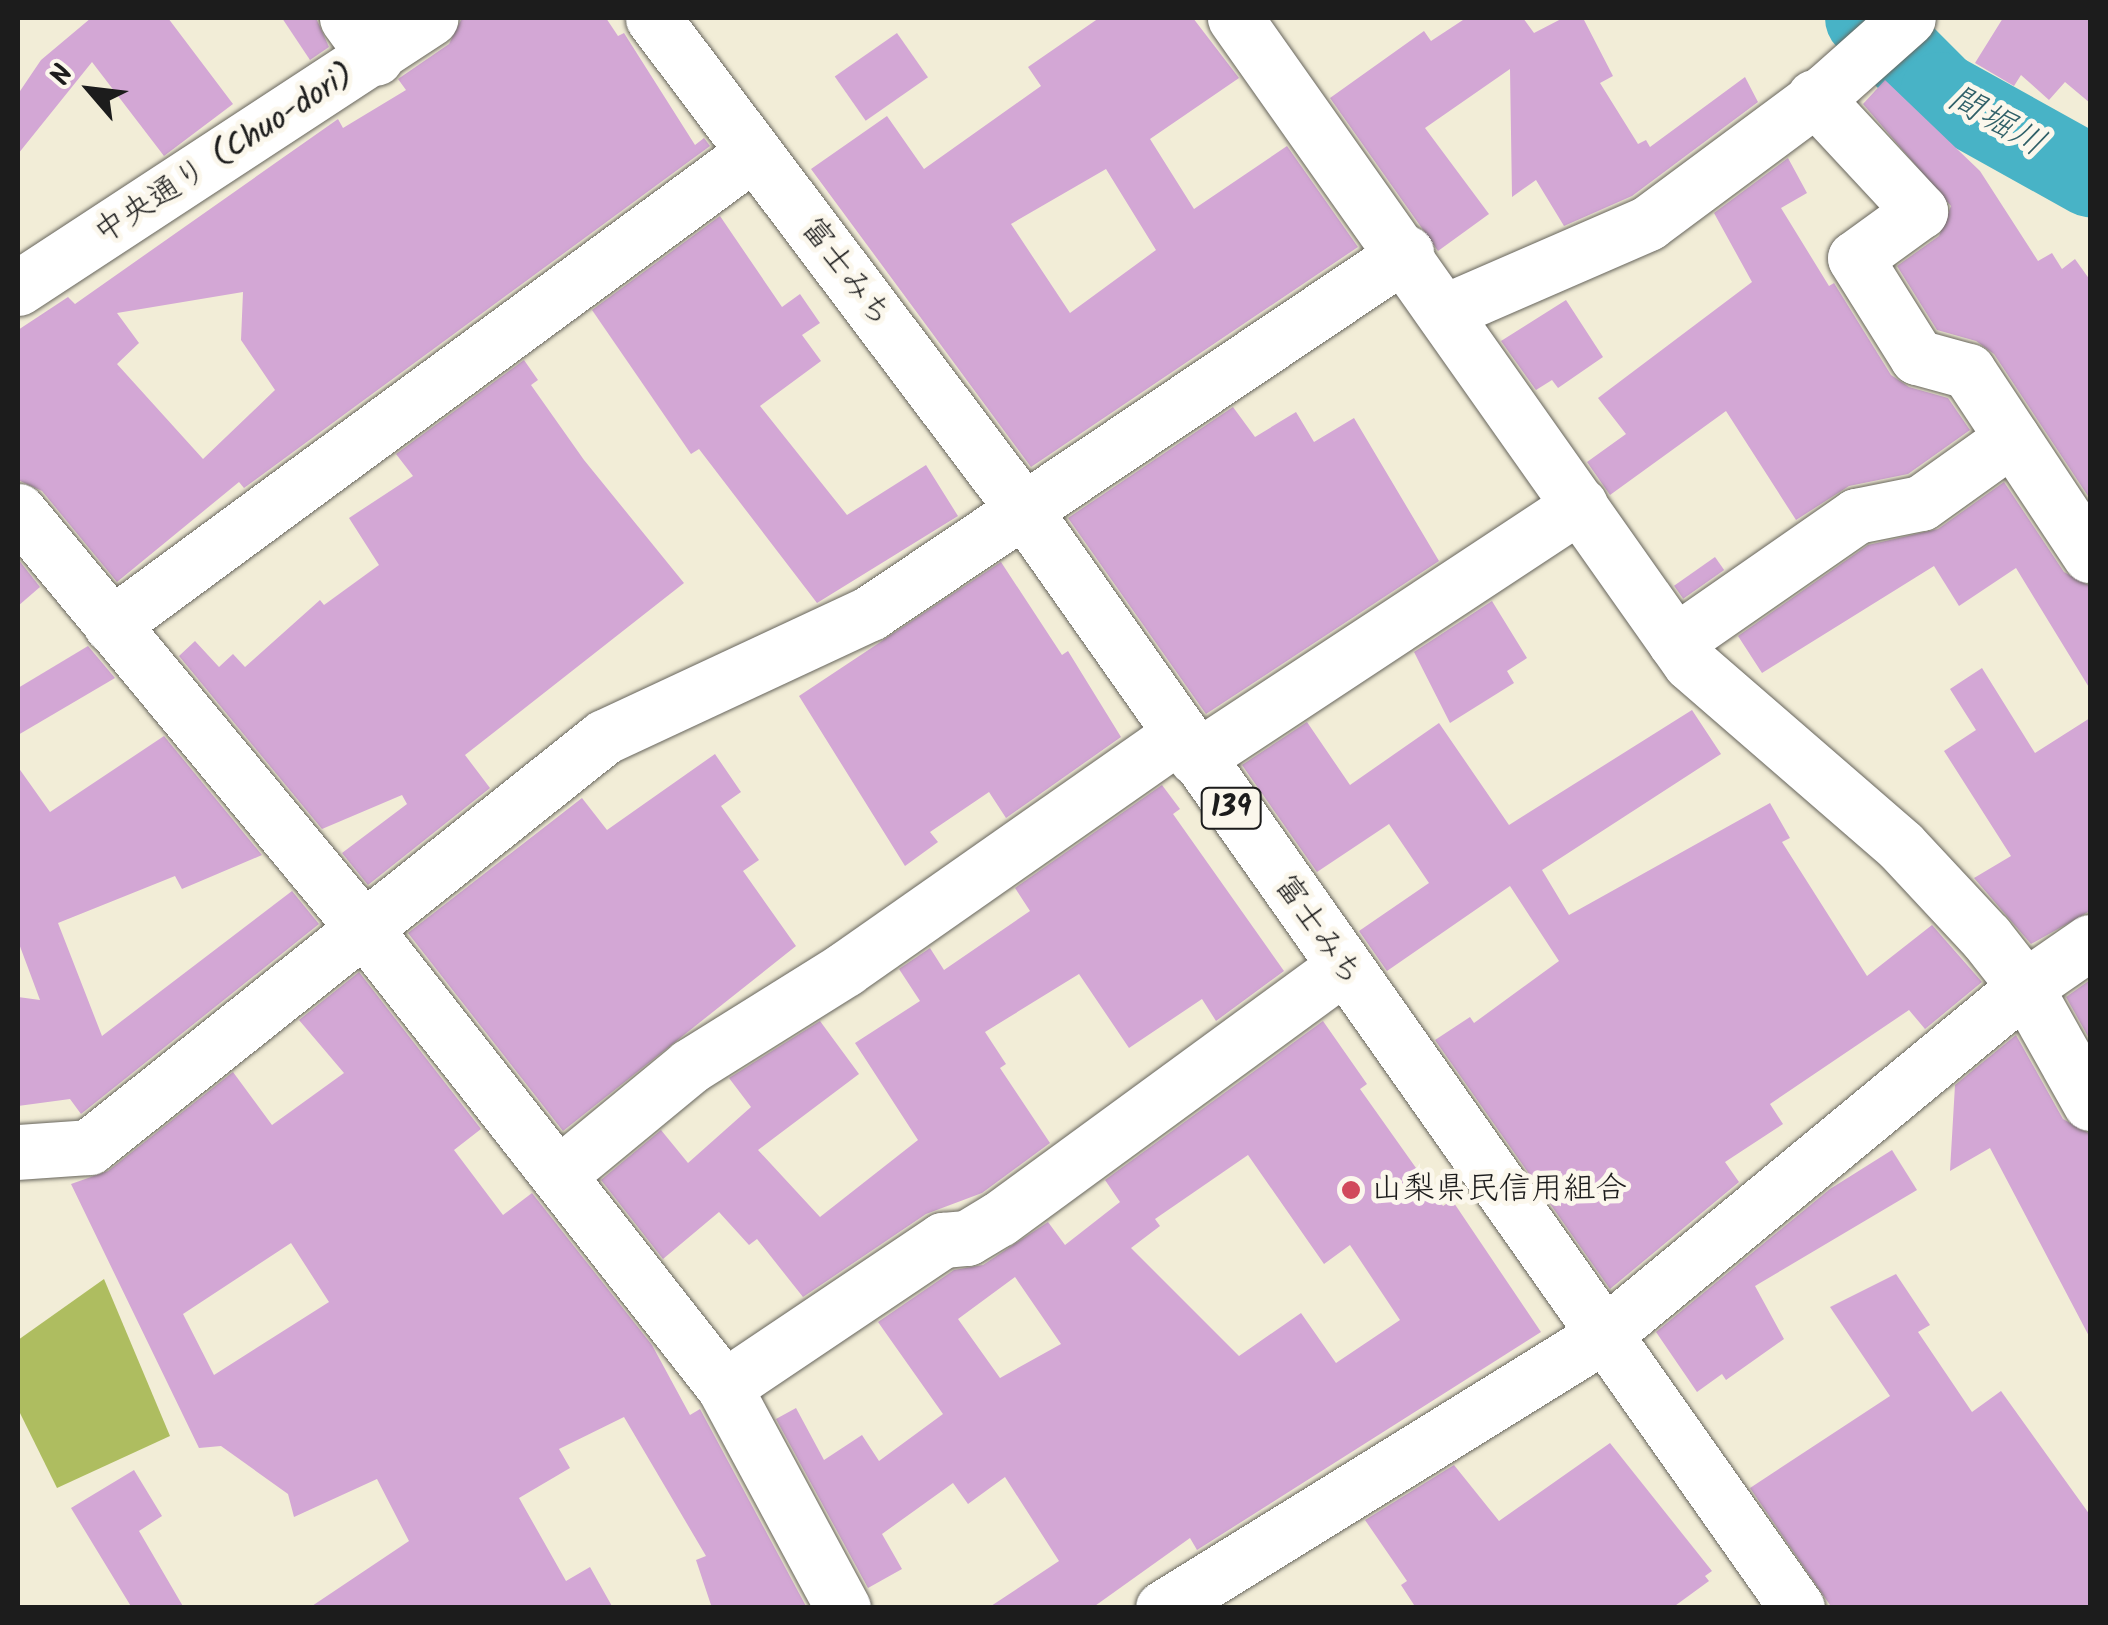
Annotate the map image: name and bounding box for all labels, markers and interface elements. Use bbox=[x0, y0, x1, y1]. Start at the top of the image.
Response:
north arrow bbox=[40, 40, 140, 140]
text: N bbox=[39, 57, 87, 94]
street label: 中央通り (Chuo-dori) bbox=[88, 57, 362, 253]
water label: 間堀川 bbox=[1940, 78, 2052, 166]
street label: 富士みち bbox=[791, 210, 899, 336]
road number: 139 bbox=[1198, 783, 1264, 833]
street label: 富士みち bbox=[1265, 868, 1369, 994]
place label: 山梨県民信用組合 bbox=[1371, 1171, 1627, 1209]
marker: 山梨県民信用組合 bbox=[1340, 1179, 1362, 1201]

